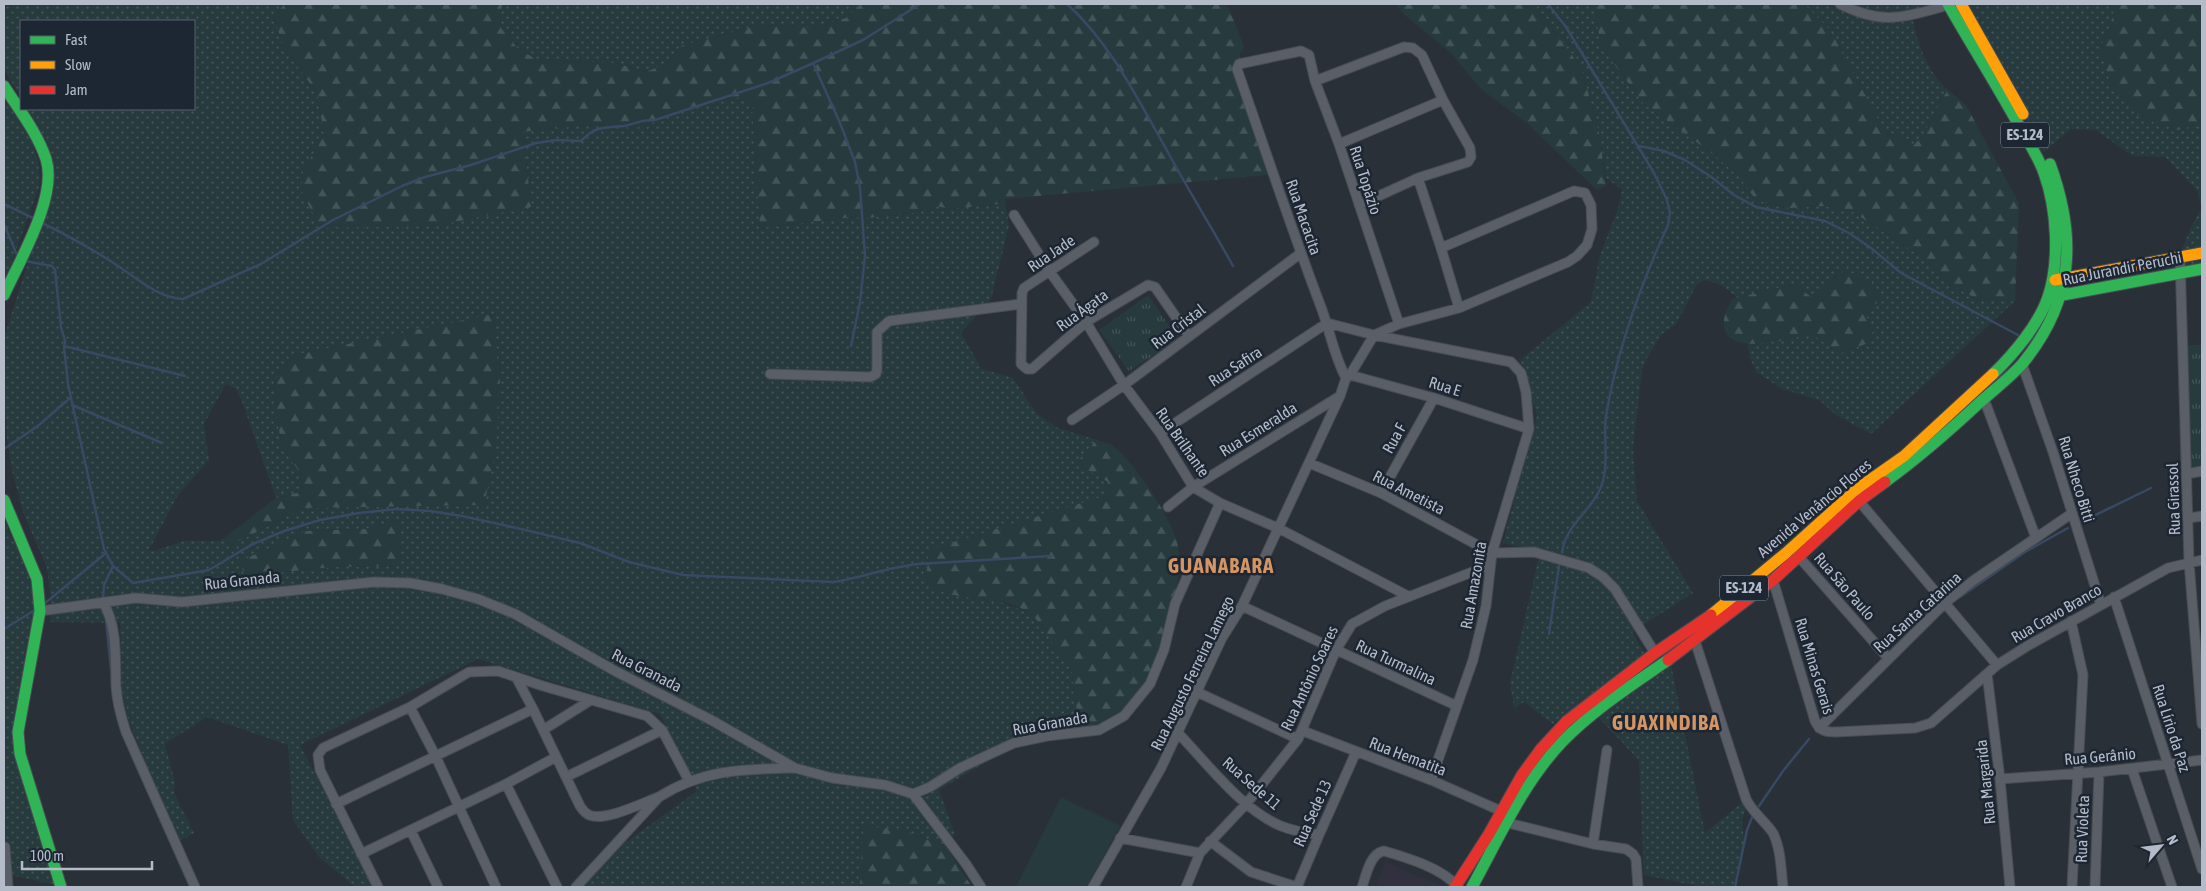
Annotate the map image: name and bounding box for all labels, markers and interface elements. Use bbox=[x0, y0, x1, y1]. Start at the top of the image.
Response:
legend bbox=[20, 20, 195, 110]
text: Fast bbox=[65, 31, 87, 48]
text: Slow bbox=[65, 56, 91, 73]
text: Jam bbox=[65, 81, 88, 98]
road number: ES-124 bbox=[2001, 122, 2049, 148]
street label: Rua Topázio bbox=[1346, 143, 1386, 217]
street label: Rua Macacita bbox=[1283, 177, 1325, 257]
street label: Rua Jade bbox=[1024, 231, 1078, 275]
street label: Rua Jurandir Peruchi bbox=[2061, 248, 2183, 288]
street label: Rua Ágata bbox=[1053, 285, 1112, 336]
street label: Rua Cristal bbox=[1147, 299, 1209, 352]
street label: Rua Safira bbox=[1205, 342, 1265, 390]
street label: Rua E bbox=[1427, 373, 1463, 399]
street label: Rua Esmeralda bbox=[1216, 398, 1300, 460]
street label: Rua Brilhante bbox=[1153, 404, 1213, 480]
street label: Rua F bbox=[1378, 419, 1410, 456]
street label: Rua Nheco Bitti bbox=[2055, 434, 2099, 524]
street label: Avenida Venâncio Flores bbox=[1754, 455, 1875, 561]
street label: Rua Girassol bbox=[2163, 462, 2183, 536]
street label: Rua Ametista bbox=[1370, 466, 1448, 518]
street label: Rua Amazonita bbox=[1456, 540, 1490, 630]
street label: Rua São Paulo bbox=[1811, 549, 1879, 623]
district label: GUANABARA bbox=[1168, 553, 1274, 577]
street label: Rua Granada bbox=[203, 567, 281, 593]
street label: Rua Santa Catarina bbox=[1869, 568, 1965, 656]
road number: ES-124 bbox=[1720, 576, 1768, 600]
street label: Rua Cravo Branco bbox=[2008, 580, 2104, 646]
street label: Rua Augusto Ferreira Lamego bbox=[1147, 593, 1238, 754]
street label: Rua Minas Gerais bbox=[1792, 616, 1838, 717]
street label: Rua Antônio Soares bbox=[1277, 622, 1341, 733]
street label: Rua Turmalina bbox=[1353, 636, 1439, 688]
street label: Rua Granada bbox=[609, 645, 685, 695]
street label: Rua Lírio da Paz bbox=[2149, 682, 2195, 774]
street label: Rua Granada bbox=[1011, 708, 1089, 738]
district label: GUAXINDIBA bbox=[1612, 710, 1720, 734]
street label: Rua Hematita bbox=[1367, 733, 1449, 779]
street label: Rua Margarida bbox=[1972, 739, 1999, 825]
street label: Rua Gerânio bbox=[2063, 744, 2137, 768]
street label: Rua Sede 11 bbox=[1219, 753, 1285, 813]
street label: Rua Sede 13 bbox=[1289, 777, 1335, 849]
street label: Rua Violeta bbox=[2072, 795, 2092, 863]
north arrow bbox=[2136, 821, 2186, 871]
text: N bbox=[2163, 832, 2181, 847]
scale bar bbox=[22, 838, 152, 870]
text: 100 m bbox=[30, 847, 64, 864]

